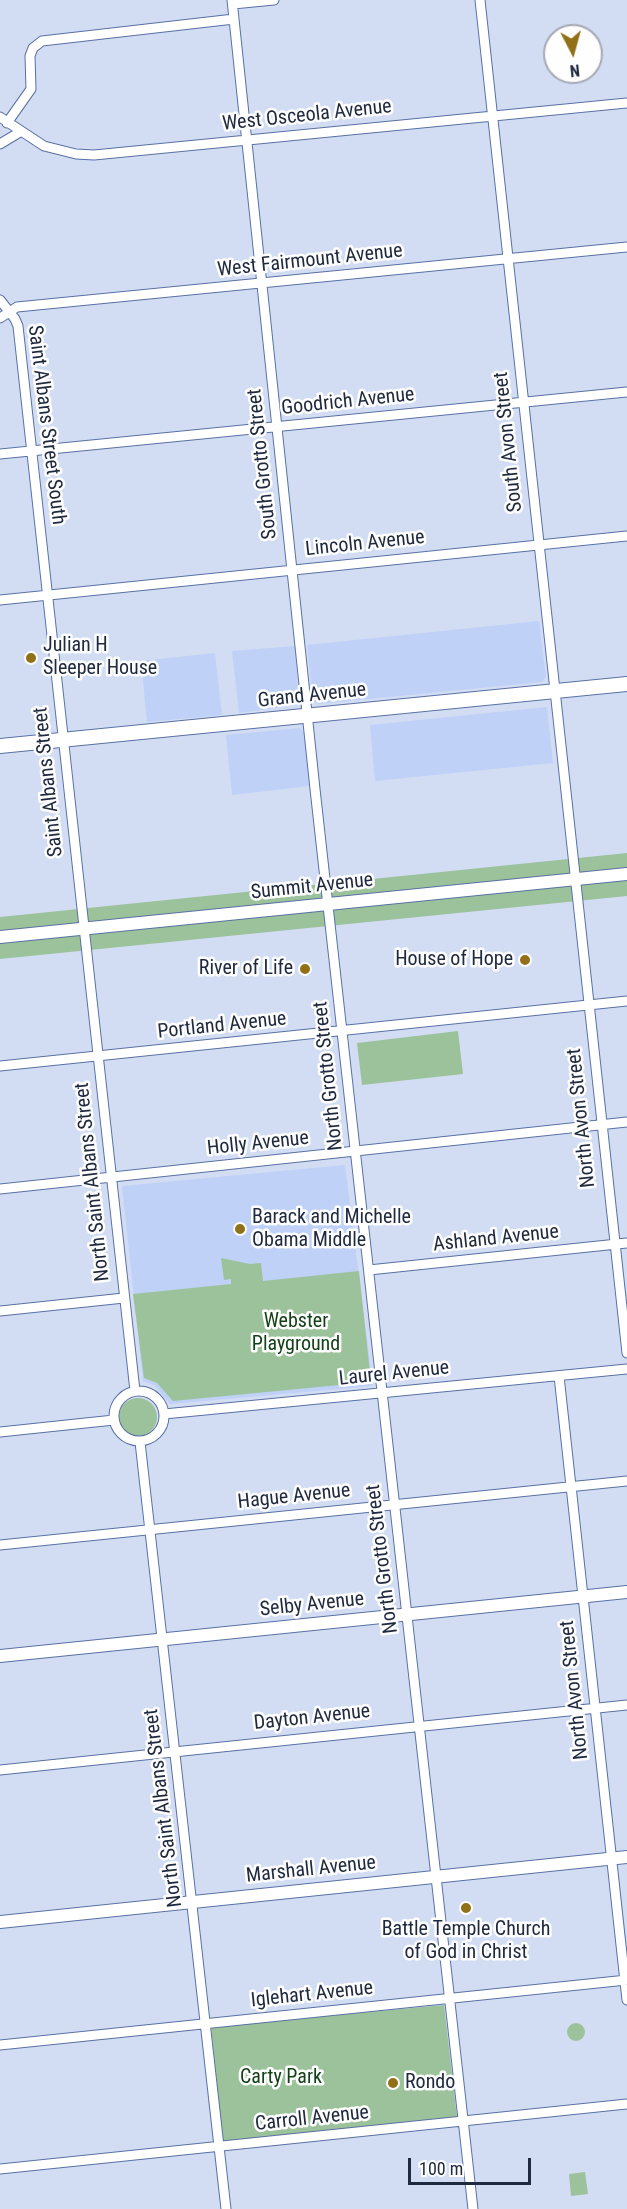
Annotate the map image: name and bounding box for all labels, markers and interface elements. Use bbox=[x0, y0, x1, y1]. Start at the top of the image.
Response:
north arrow bbox=[543, 24, 603, 84]
text: N bbox=[569, 60, 581, 80]
street label: West Osceola Avenue bbox=[221, 95, 393, 137]
street label: West Fairmount Avenue bbox=[216, 239, 404, 283]
street label: Saint Albans Street South bbox=[22, 324, 70, 526]
street label: South Avon Street bbox=[490, 371, 528, 513]
street label: Goodrich Avenue bbox=[280, 383, 416, 421]
street label: South Grotto Street bbox=[243, 388, 283, 540]
street label: Lincoln Avenue bbox=[304, 526, 426, 562]
place label: Julian H Sleeper House bbox=[43, 634, 157, 681]
marker: Julian H Sleeper House bbox=[24, 651, 38, 665]
street label: Grand Avenue bbox=[257, 678, 367, 714]
street label: Saint Albans Street bbox=[29, 706, 69, 858]
street label: Summit Avenue bbox=[250, 869, 374, 905]
place label: House of Hope bbox=[395, 948, 513, 972]
marker: House of Hope bbox=[518, 953, 532, 967]
place label: River of Life bbox=[199, 957, 293, 981]
marker: River of Life bbox=[298, 962, 312, 976]
street label: North Grotto Street bbox=[309, 1000, 349, 1152]
street label: Portland Avenue bbox=[156, 1007, 288, 1045]
street label: North Avon Street bbox=[563, 1047, 601, 1189]
street label: North Saint Albans Street bbox=[71, 1081, 115, 1283]
street label: Holly Avenue bbox=[206, 1127, 310, 1161]
place label: Barack and Michelle Obama Middle bbox=[252, 1206, 411, 1253]
street label: Ashland Avenue bbox=[432, 1220, 560, 1258]
marker: Barack and Michelle Obama Middle bbox=[233, 1222, 247, 1236]
park label: Webster Playground bbox=[252, 1310, 340, 1357]
street label: Laurel Avenue bbox=[338, 1356, 450, 1392]
street label: Hague Avenue bbox=[237, 1479, 351, 1515]
street label: North Grotto Street bbox=[362, 1483, 404, 1635]
street label: Selby Avenue bbox=[259, 1588, 365, 1622]
street label: North Avon Street bbox=[556, 1619, 594, 1761]
street label: Dayton Avenue bbox=[253, 1700, 371, 1736]
street label: North Saint Albans Street bbox=[140, 1707, 188, 1909]
street label: Marshall Avenue bbox=[245, 1851, 377, 1889]
marker: Battle Temple Church of God in Christ bbox=[459, 1901, 473, 1915]
place label: Battle Temple Church of God in Christ bbox=[382, 1918, 550, 1965]
street label: Iglehart Avenue bbox=[250, 1977, 374, 2013]
park label: Carty Park bbox=[240, 2066, 322, 2090]
place label: Rondo bbox=[405, 2071, 455, 2095]
marker: Rondo bbox=[386, 2076, 400, 2090]
street label: Carroll Avenue bbox=[254, 2101, 370, 2137]
scale bar bbox=[411, 2146, 534, 2184]
text: 100 m bbox=[419, 2158, 463, 2179]

